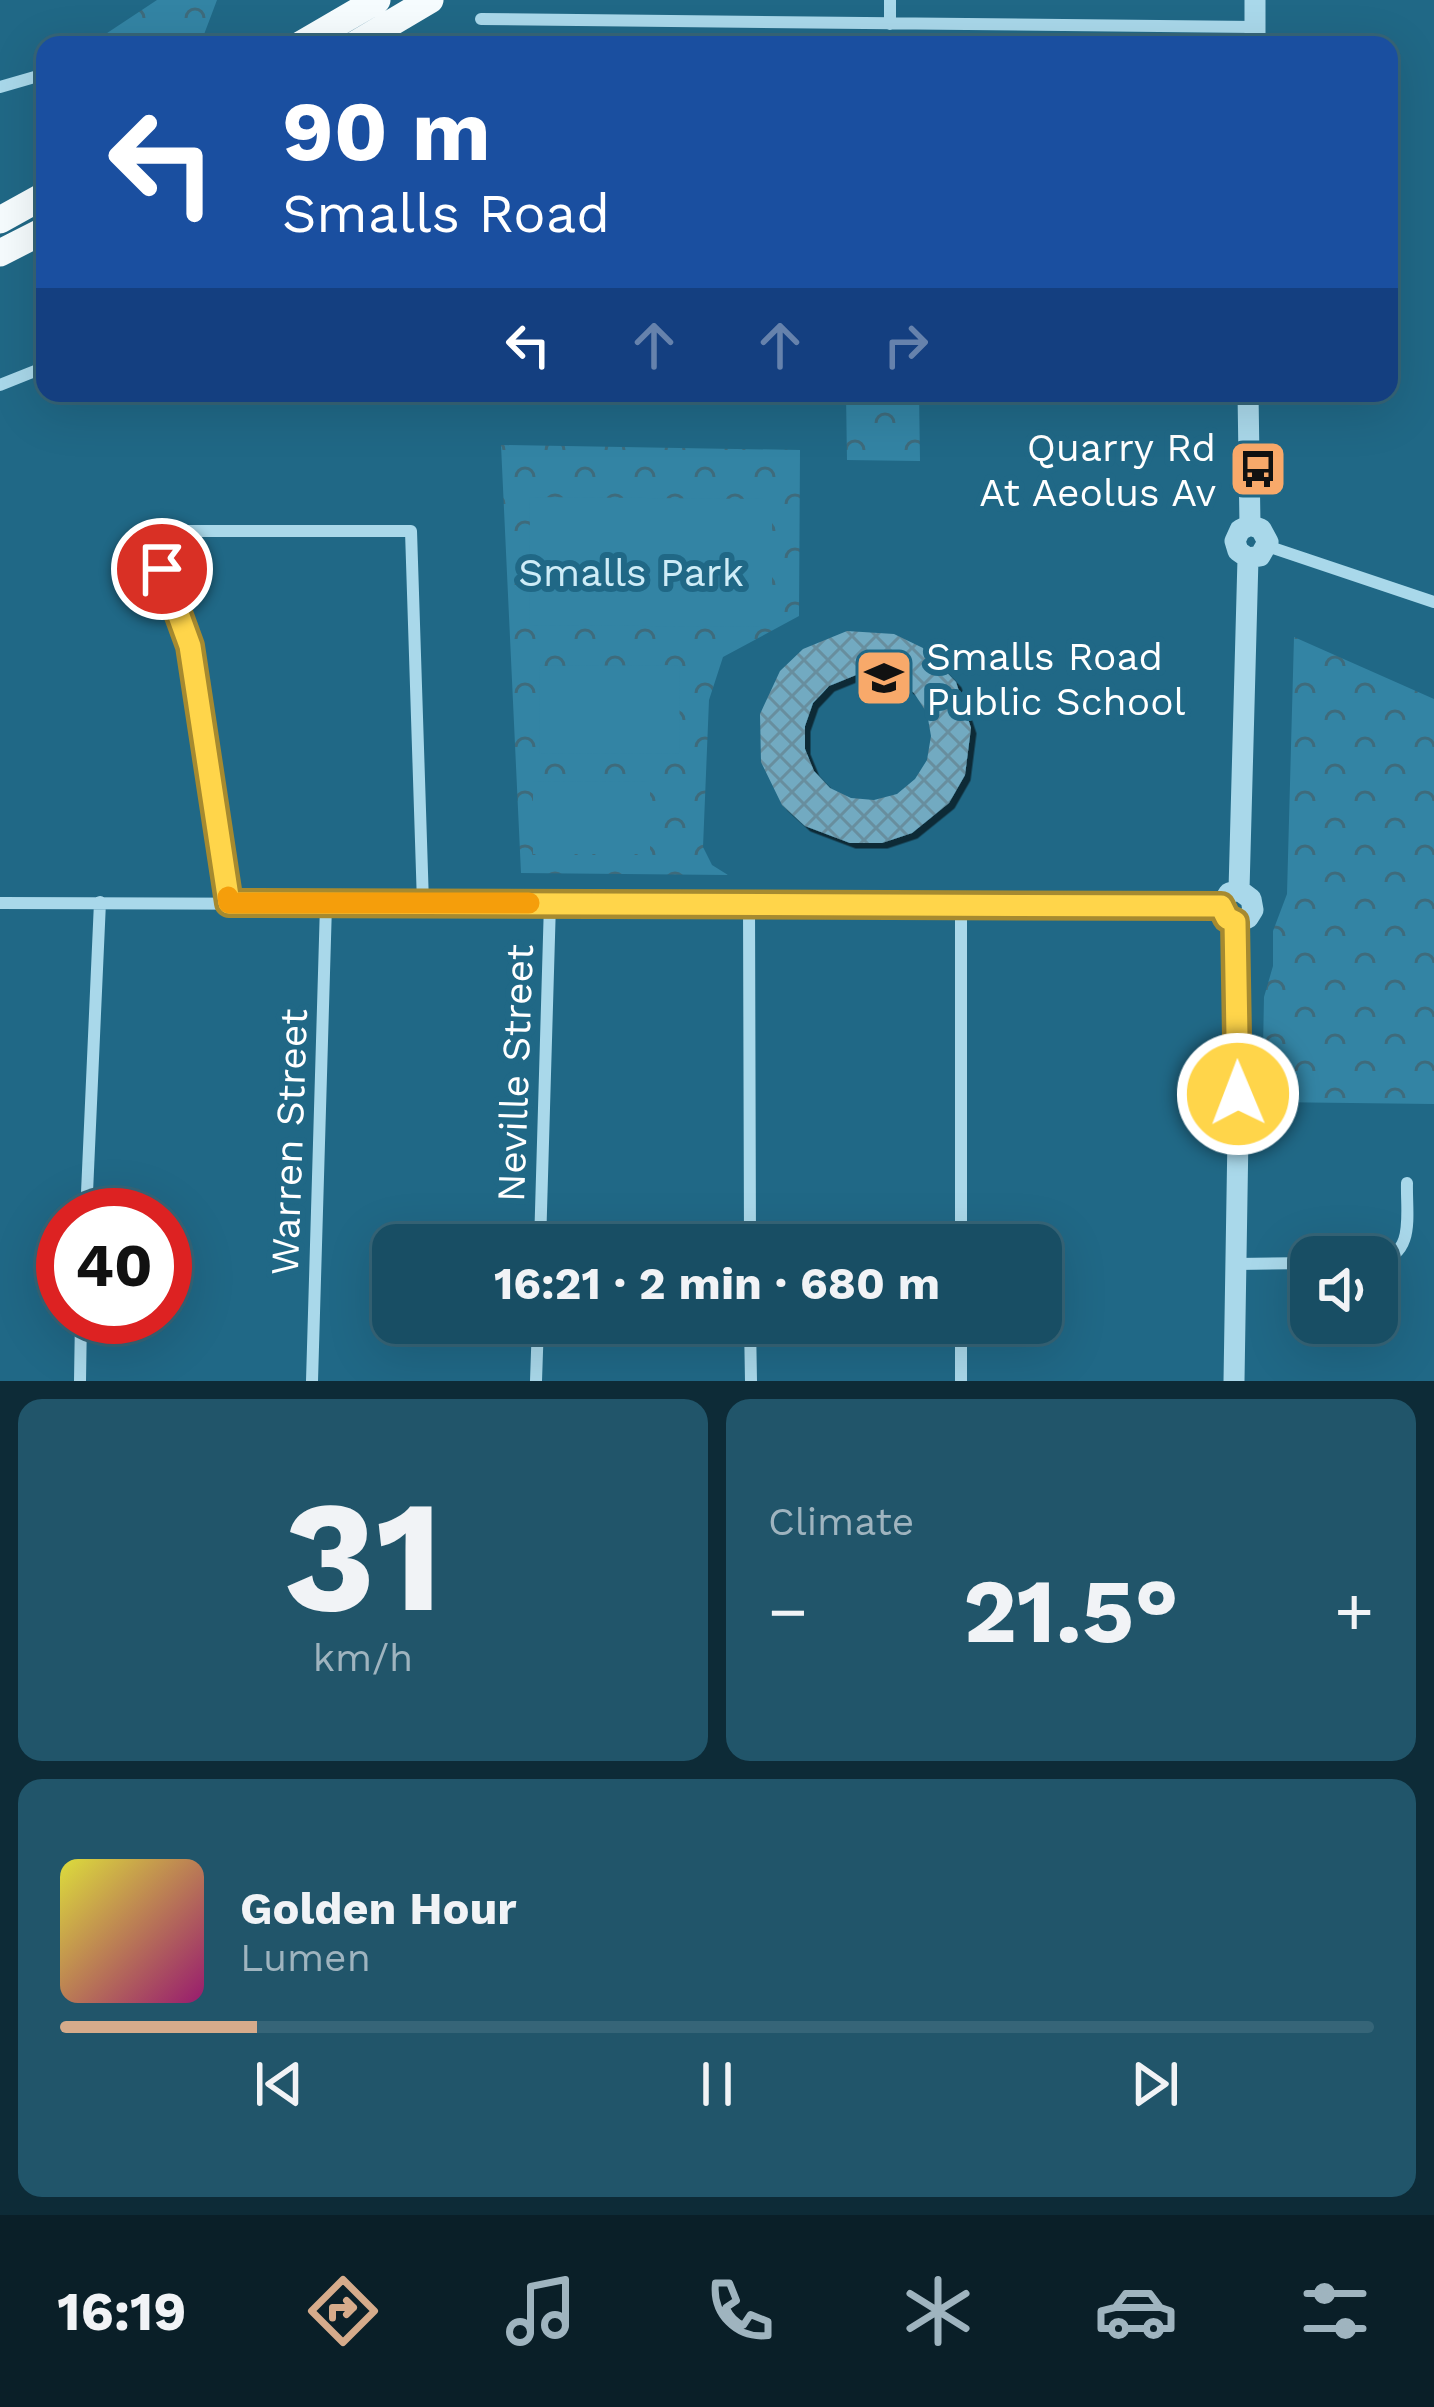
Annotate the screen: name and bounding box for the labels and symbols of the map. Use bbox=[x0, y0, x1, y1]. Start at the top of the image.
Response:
place label: Quarry Rd At Aeolus Av bbox=[979, 425, 1216, 515]
bus stop icon: Quarry Rd At Aeolus Av bbox=[1227, 438, 1289, 500]
pin bbox=[111, 518, 213, 620]
park label: Smalls Park bbox=[518, 550, 744, 595]
place label: Smalls Road Public School bbox=[926, 634, 1186, 724]
school or university icon: Smalls Road Public School bbox=[853, 647, 915, 709]
street label: Neville Street bbox=[488, 943, 542, 1203]
street label: Warren Street bbox=[262, 1008, 316, 1276]
position arrow bbox=[1175, 1031, 1301, 1157]
speed limit sign: 40 bbox=[36, 1188, 192, 1344]

